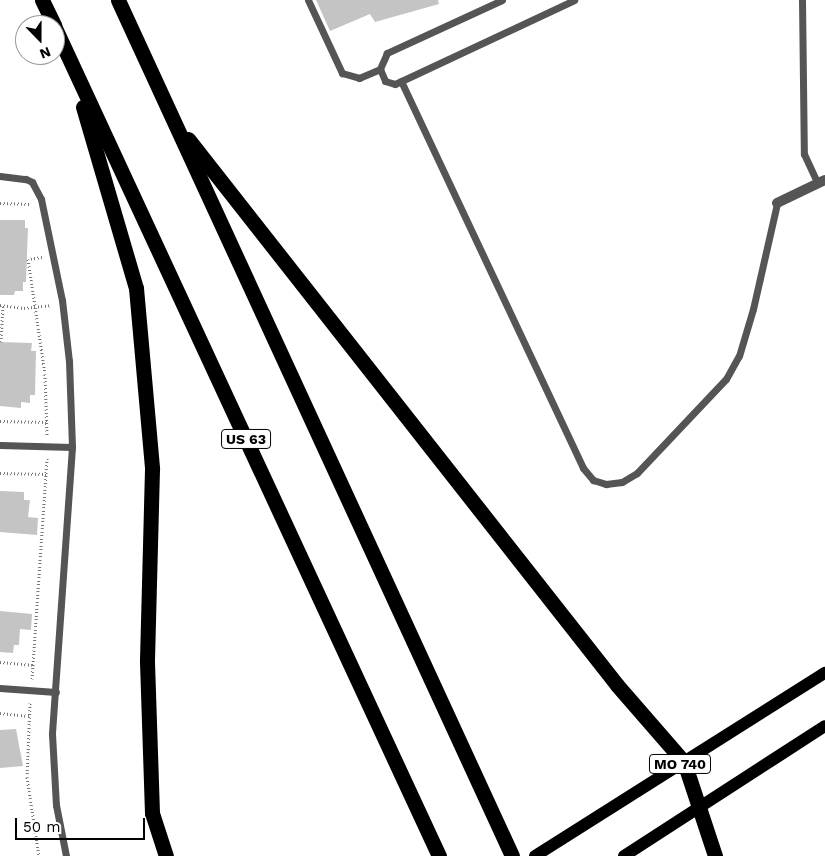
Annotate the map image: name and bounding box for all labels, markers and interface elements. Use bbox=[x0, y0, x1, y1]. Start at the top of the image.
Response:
north arrow bbox=[15, 15, 65, 65]
text: N bbox=[37, 44, 53, 62]
road number: US 63 bbox=[221, 428, 271, 450]
road number: MO 740 bbox=[649, 752, 711, 776]
scale bar bbox=[18, 808, 148, 840]
text: 50 m bbox=[23, 818, 60, 836]

